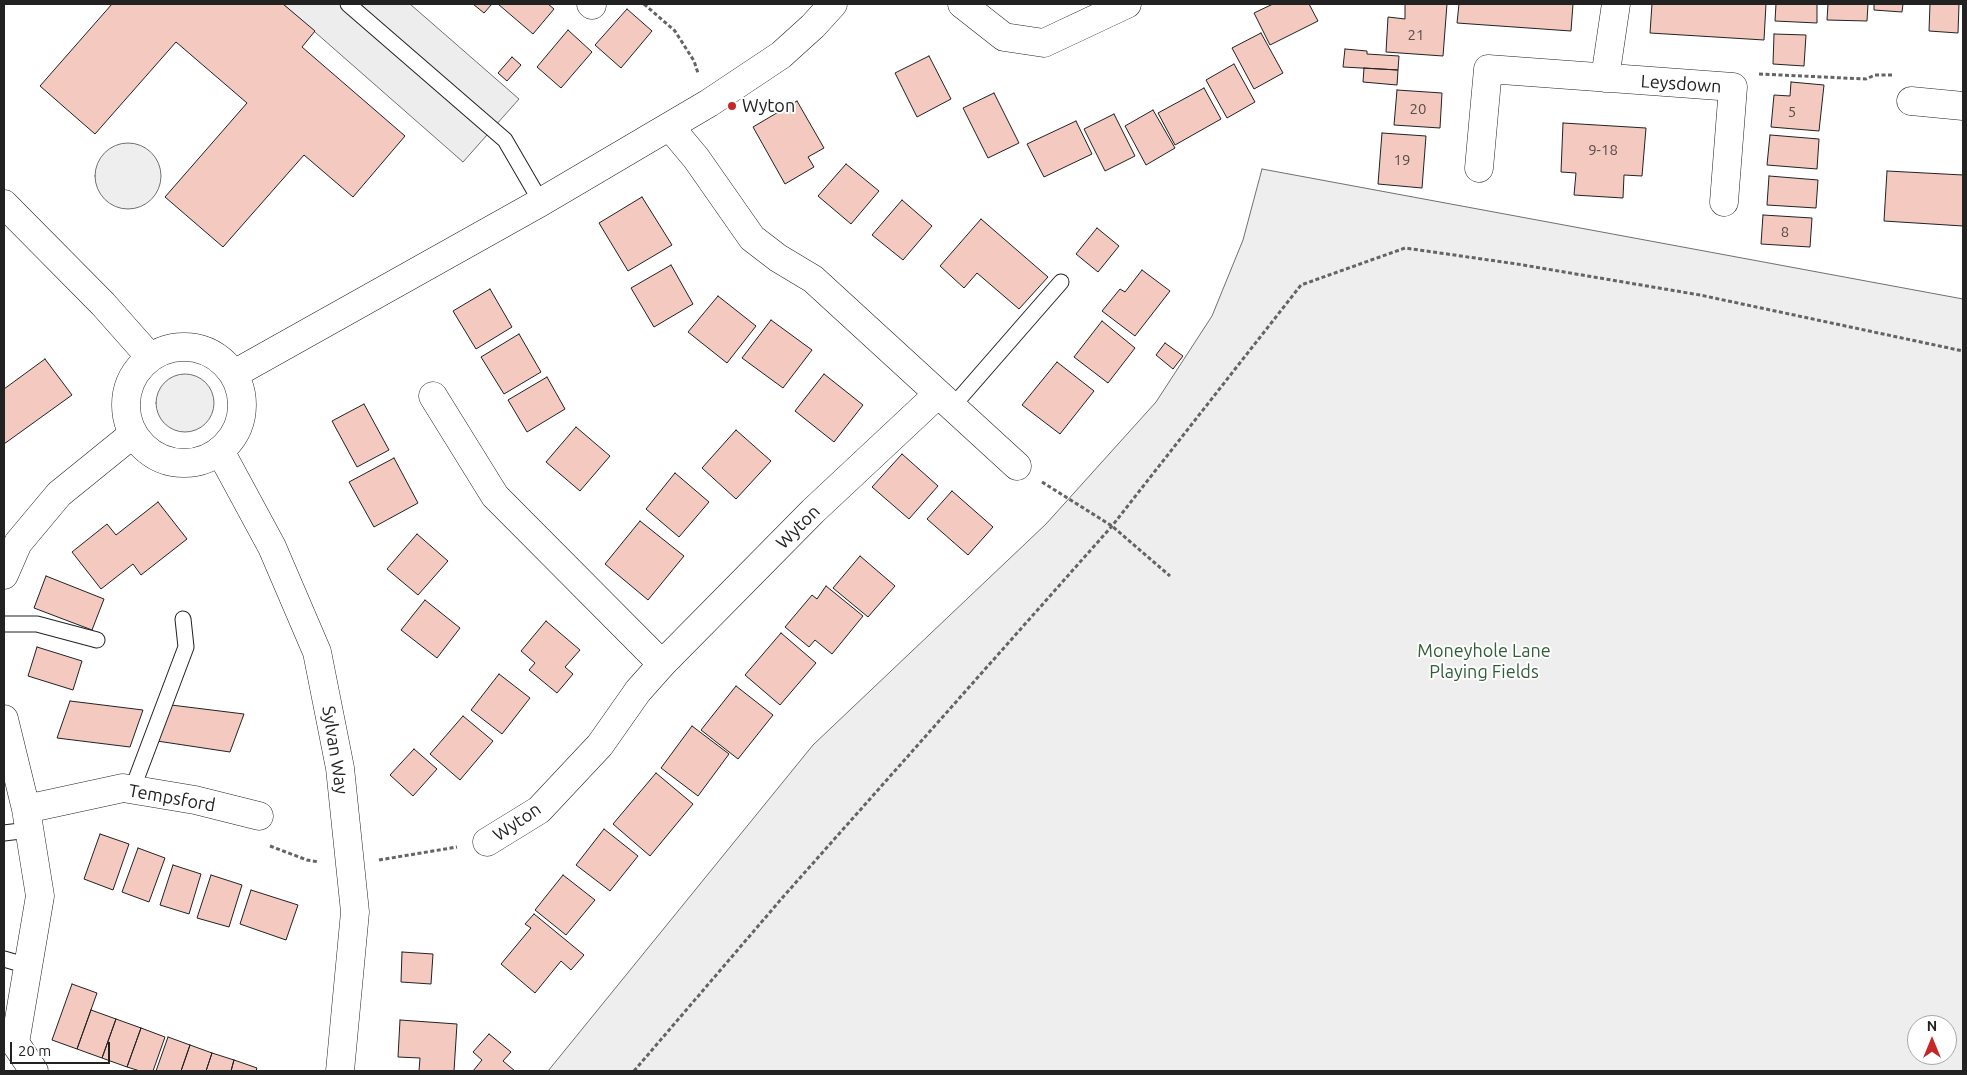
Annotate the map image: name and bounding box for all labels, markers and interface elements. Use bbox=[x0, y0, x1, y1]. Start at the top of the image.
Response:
house number: 21 bbox=[1408, 26, 1424, 44]
street label: Leysdown bbox=[1640, 70, 1722, 98]
place label: Wyton bbox=[742, 95, 795, 117]
marker: Wyton bbox=[726, 100, 738, 112]
house number: 20 bbox=[1410, 100, 1426, 118]
house number: 5 bbox=[1788, 103, 1796, 121]
house number: 9-18 bbox=[1588, 141, 1618, 159]
house number: 19 bbox=[1394, 151, 1410, 169]
house number: 8 bbox=[1781, 223, 1789, 241]
street label: Wyton bbox=[772, 501, 824, 553]
park label: Moneyhole Lane Playing Fields bbox=[1417, 640, 1551, 682]
street label: Sylvan Way bbox=[317, 704, 353, 796]
street label: Tempsford bbox=[127, 780, 217, 816]
street label: Wyton bbox=[489, 798, 545, 846]
north arrow bbox=[1907, 1015, 1957, 1065]
text: N bbox=[1927, 1018, 1937, 1034]
scale bar bbox=[12, 1032, 112, 1064]
text: 20 m bbox=[18, 1042, 51, 1059]

